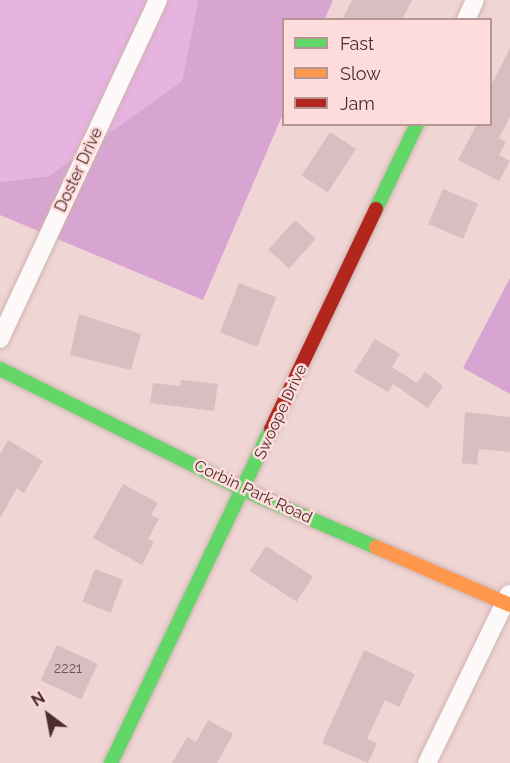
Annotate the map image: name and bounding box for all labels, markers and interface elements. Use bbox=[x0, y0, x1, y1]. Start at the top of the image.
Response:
legend bbox=[282, 18, 492, 126]
text: Fast bbox=[340, 33, 374, 54]
text: Slow bbox=[340, 63, 381, 84]
text: Jam bbox=[340, 93, 375, 114]
street label: Doster Drive bbox=[51, 125, 107, 215]
street label: Swoope Drive bbox=[251, 361, 311, 463]
street label: Corbin Park Road bbox=[191, 456, 315, 528]
house number: 2221 bbox=[54, 660, 82, 676]
north arrow bbox=[18, 685, 78, 745]
text: N bbox=[28, 688, 48, 711]

